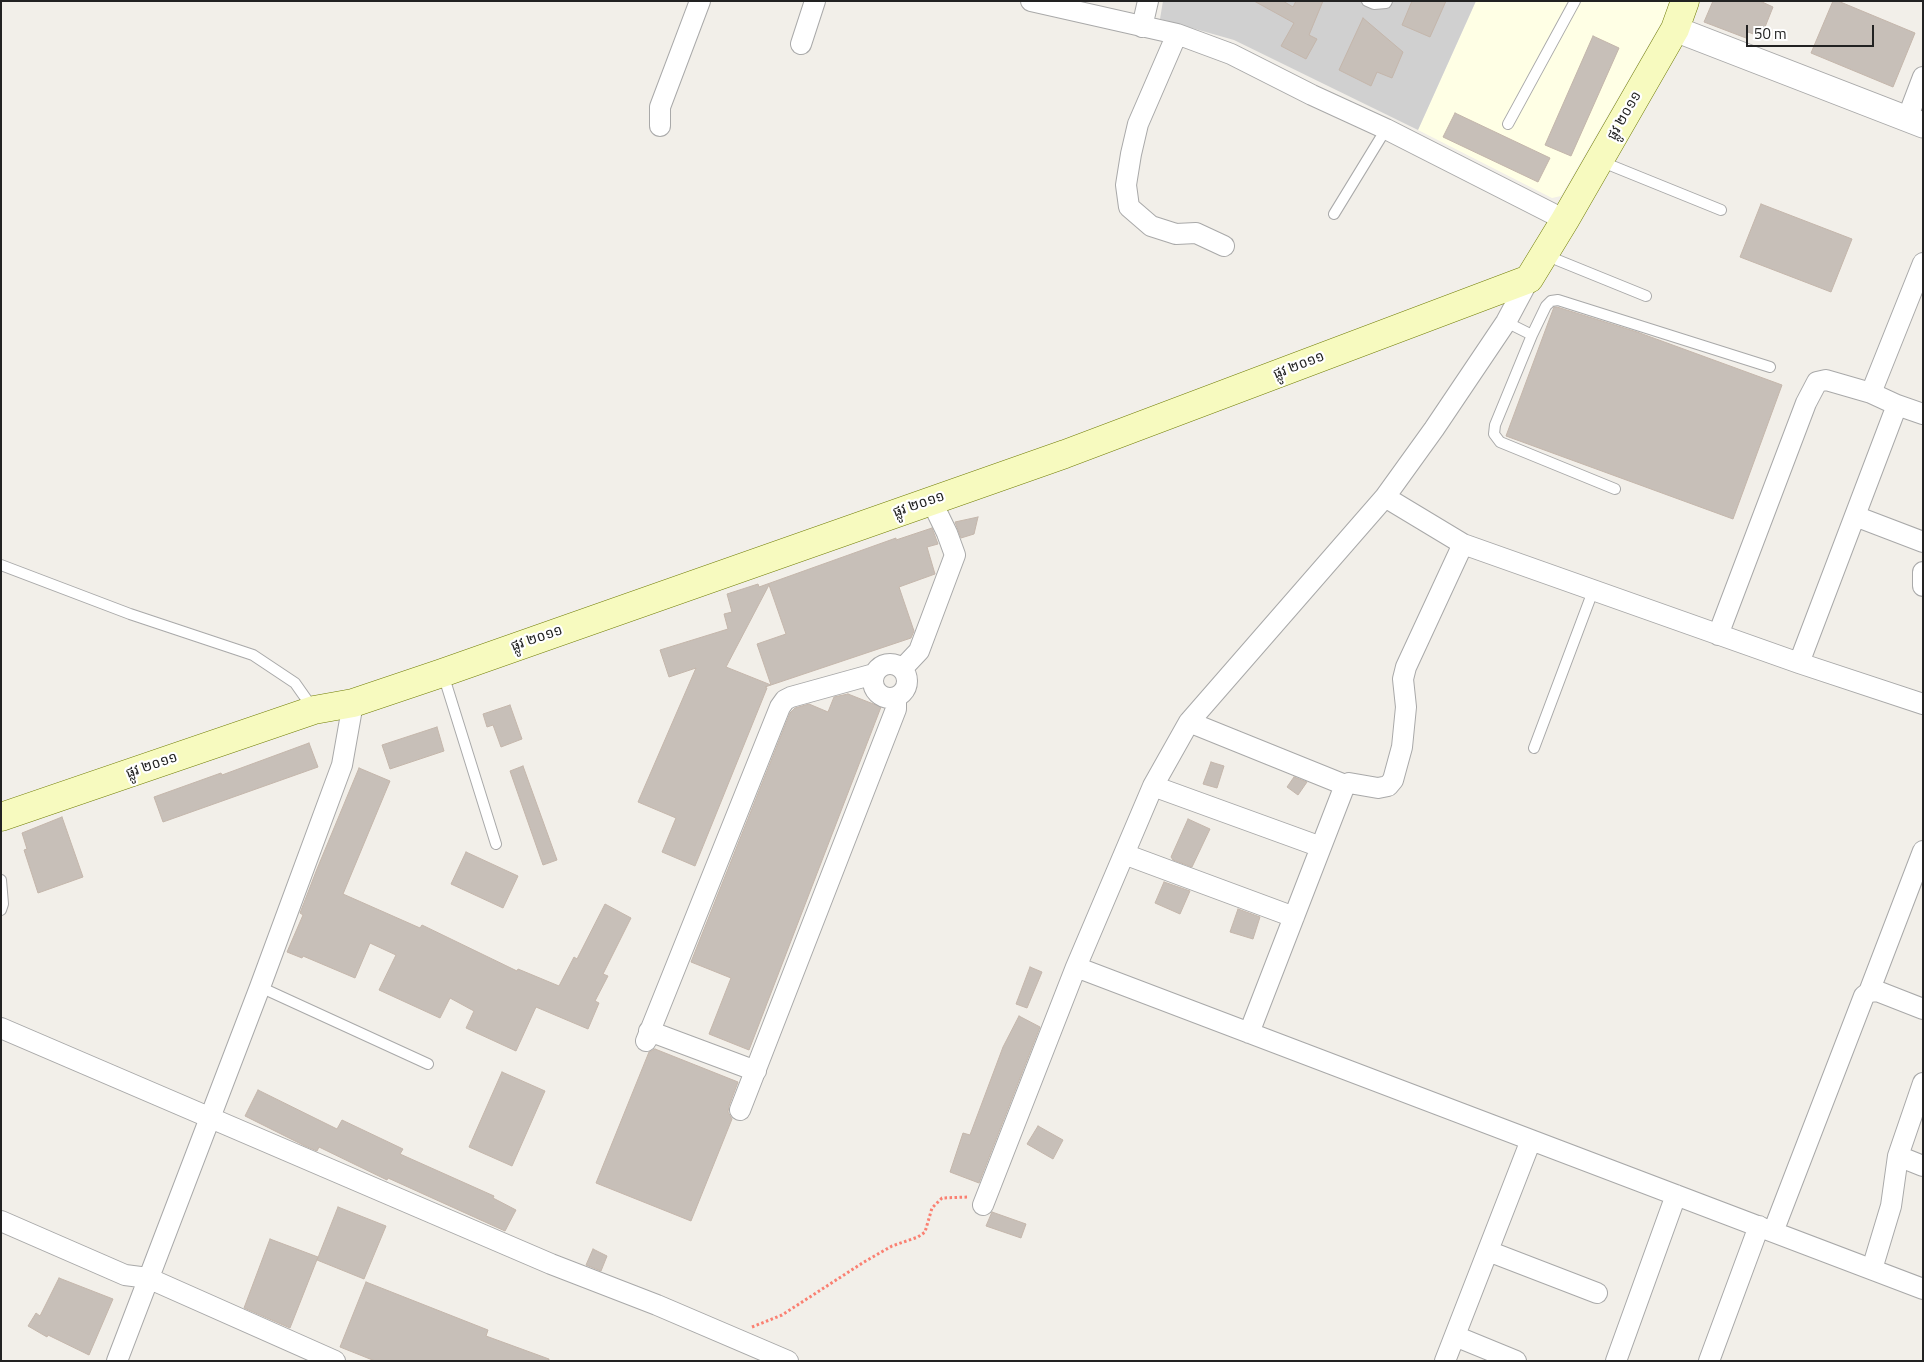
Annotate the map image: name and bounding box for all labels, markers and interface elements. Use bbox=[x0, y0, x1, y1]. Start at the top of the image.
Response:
scale bar bbox=[1749, 15, 1876, 47]
text: 50 m bbox=[1754, 22, 1787, 45]
street label: ផ្លូវ ២០១១ bbox=[1604, 89, 1646, 143]
street label: ផ្លូវ ២០១១ bbox=[1271, 349, 1327, 383]
street label: ផ្លូវ ២០១១ bbox=[891, 488, 947, 522]
street label: ផ្លូវ ២០១១ bbox=[509, 622, 565, 656]
street label: ផ្លូវ ២០១១ bbox=[124, 749, 180, 783]

